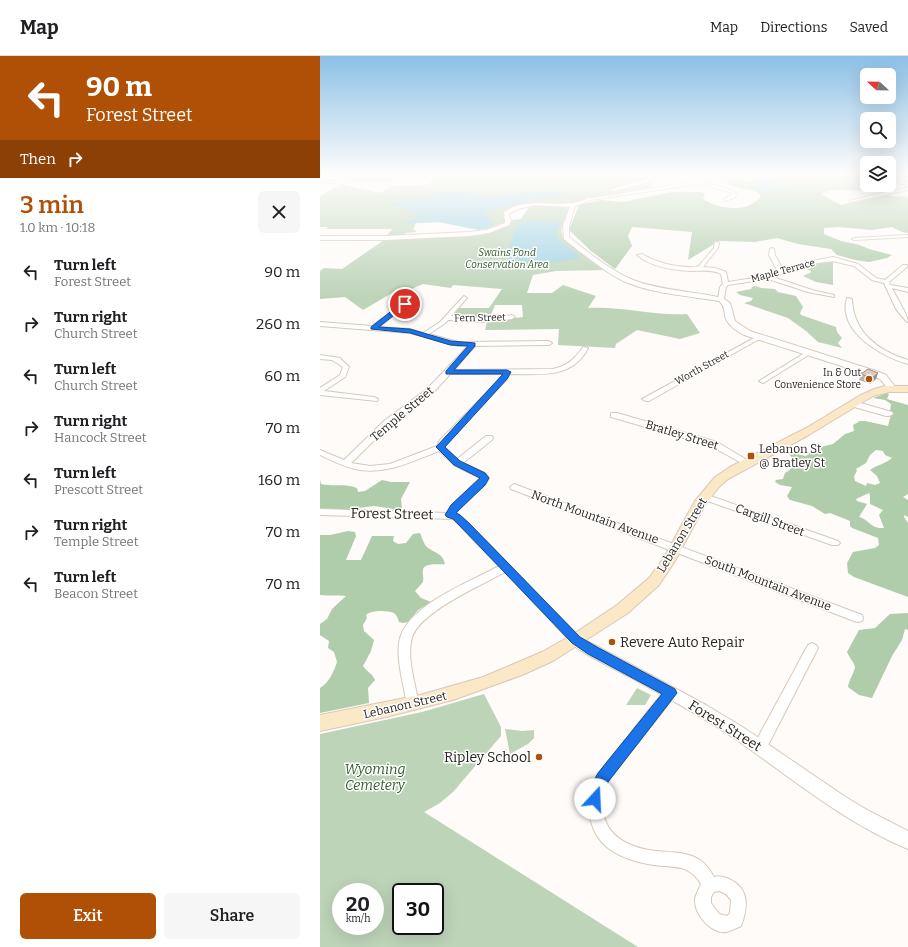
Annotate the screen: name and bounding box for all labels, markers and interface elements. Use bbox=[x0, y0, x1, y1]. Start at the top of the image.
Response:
text: Map bbox=[20, 16, 59, 39]
text: Map bbox=[710, 19, 738, 36]
text: Directions bbox=[760, 19, 828, 36]
text: Saved bbox=[850, 19, 888, 36]
north arrow bbox=[860, 68, 896, 104]
map controls bbox=[860, 68, 896, 192]
text: 90 m bbox=[86, 70, 152, 103]
icon: left bbox=[20, 72, 72, 124]
text: Forest Street bbox=[86, 104, 193, 126]
button: search bbox=[860, 112, 896, 148]
icon: right bbox=[64, 148, 86, 170]
text: Then bbox=[20, 150, 56, 168]
button: layers bbox=[860, 156, 896, 192]
text: 3 min bbox=[20, 191, 84, 219]
button: close bbox=[258, 191, 300, 233]
text: 1.0 km · 10:18 bbox=[20, 220, 95, 235]
park label: Swains Pond Conservation Area bbox=[465, 247, 549, 271]
text: Turn left bbox=[54, 256, 116, 274]
street label: Maple Terrace bbox=[750, 257, 816, 285]
icon: left bbox=[20, 261, 42, 283]
text: 90 m bbox=[264, 263, 300, 281]
text: Forest Street bbox=[54, 274, 131, 289]
pin bbox=[388, 287, 422, 321]
icon: arrive bbox=[394, 293, 416, 315]
text: Turn right bbox=[54, 308, 127, 326]
street label: Fern Street bbox=[454, 312, 506, 324]
icon: right bbox=[20, 313, 42, 335]
text: 260 m bbox=[256, 315, 300, 333]
text: Church Street bbox=[54, 326, 137, 341]
street label: Worth Street bbox=[673, 348, 731, 388]
text: Turn left bbox=[54, 360, 116, 378]
icon: left bbox=[20, 365, 42, 387]
text: 60 m bbox=[264, 367, 300, 385]
place label: In & Out Convenience Store bbox=[774, 367, 861, 391]
marker: In & Out Convenience Store bbox=[864, 374, 874, 384]
text: Church Street bbox=[54, 378, 137, 393]
street label: Temple Street bbox=[368, 383, 437, 444]
text: Turn right bbox=[54, 412, 127, 430]
icon: right bbox=[20, 417, 42, 439]
street label: Bratley Street bbox=[644, 417, 721, 453]
text: 70 m bbox=[266, 419, 300, 437]
text: Hancock Street bbox=[54, 430, 146, 445]
place label: Lebanon St @ Bratley St bbox=[759, 442, 826, 470]
marker: Lebanon St @ Bratley St bbox=[746, 451, 756, 461]
text: Turn left bbox=[54, 464, 116, 482]
icon: left bbox=[20, 469, 42, 491]
text: 160 m bbox=[258, 471, 300, 489]
text: Prescott Street bbox=[54, 482, 143, 497]
street label: North Mountain Avenue bbox=[529, 487, 661, 547]
street label: Lebanon Street bbox=[654, 494, 710, 575]
street label: Cargill Street bbox=[734, 501, 807, 539]
street label: Forest Street bbox=[350, 505, 434, 523]
text: Turn right bbox=[54, 516, 127, 534]
icon: right bbox=[20, 521, 42, 543]
text: 70 m bbox=[266, 523, 300, 541]
text: Temple Street bbox=[54, 534, 138, 549]
street label: South Mountain Avenue bbox=[703, 552, 833, 614]
text: Turn left bbox=[54, 568, 116, 586]
icon: left bbox=[20, 573, 42, 595]
text: 70 m bbox=[266, 575, 300, 593]
text: Beacon Street bbox=[54, 586, 138, 601]
place label: Revere Auto Repair bbox=[620, 634, 744, 651]
marker: Revere Auto Repair bbox=[607, 637, 617, 647]
street label: Lebanon Street bbox=[362, 688, 449, 721]
street label: Forest Street bbox=[685, 697, 765, 755]
place label: Ripley School bbox=[444, 749, 531, 766]
marker: Ripley School bbox=[534, 752, 544, 762]
park label: Wyoming Cemetery bbox=[344, 761, 406, 794]
position arrow bbox=[574, 778, 616, 820]
speed limit sign: 30 bbox=[392, 883, 444, 935]
text: 20 bbox=[346, 892, 370, 916]
button: Exit bbox=[20, 893, 156, 939]
button: Share bbox=[164, 893, 300, 939]
text: km/h bbox=[346, 913, 370, 925]

